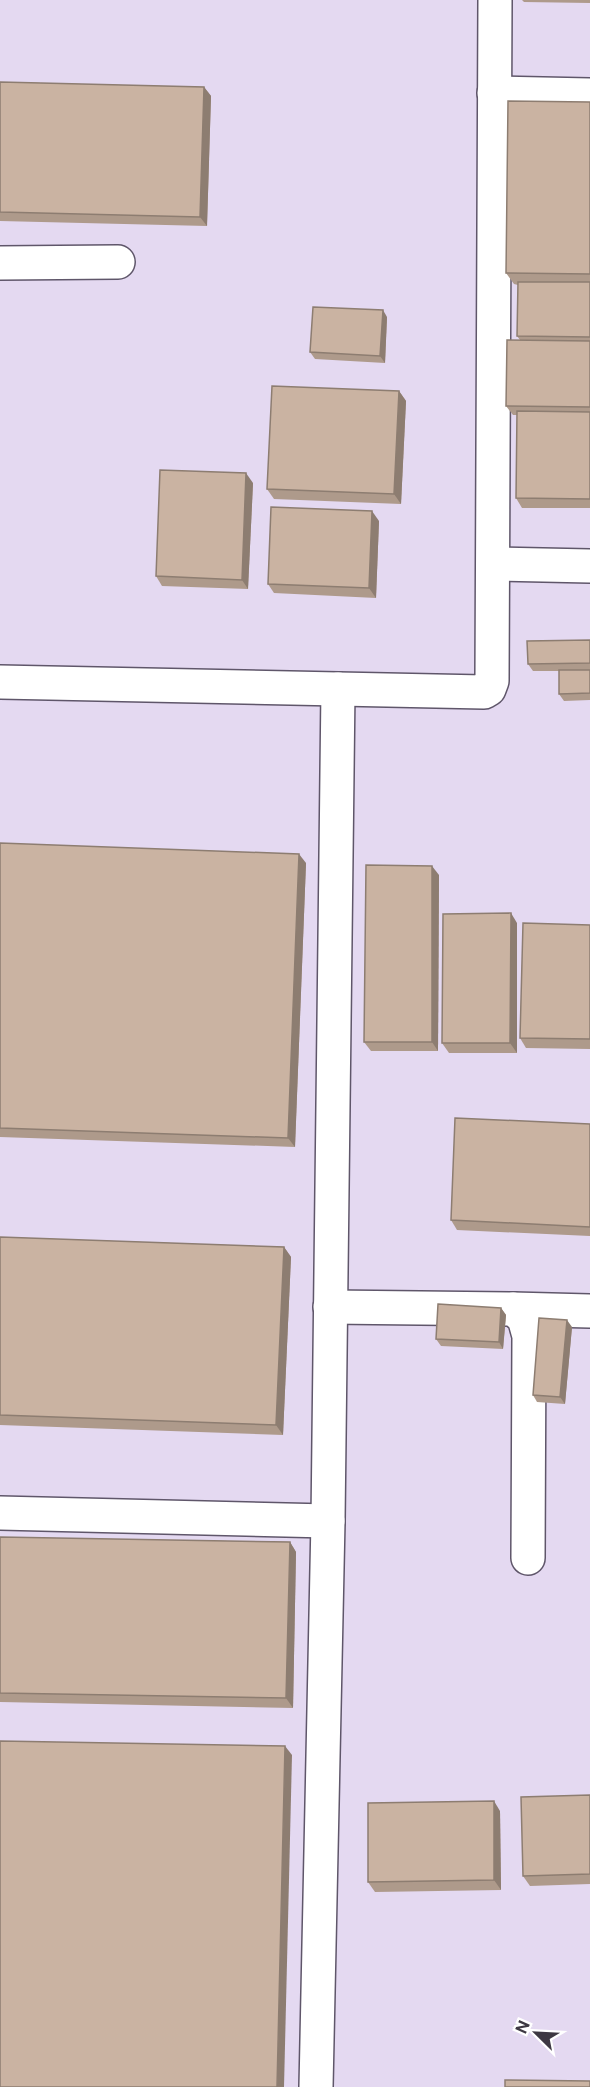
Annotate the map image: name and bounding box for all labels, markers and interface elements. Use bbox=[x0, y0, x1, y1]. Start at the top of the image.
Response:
north arrow bbox=[506, 2003, 566, 2063]
text: N bbox=[512, 2018, 534, 2037]

